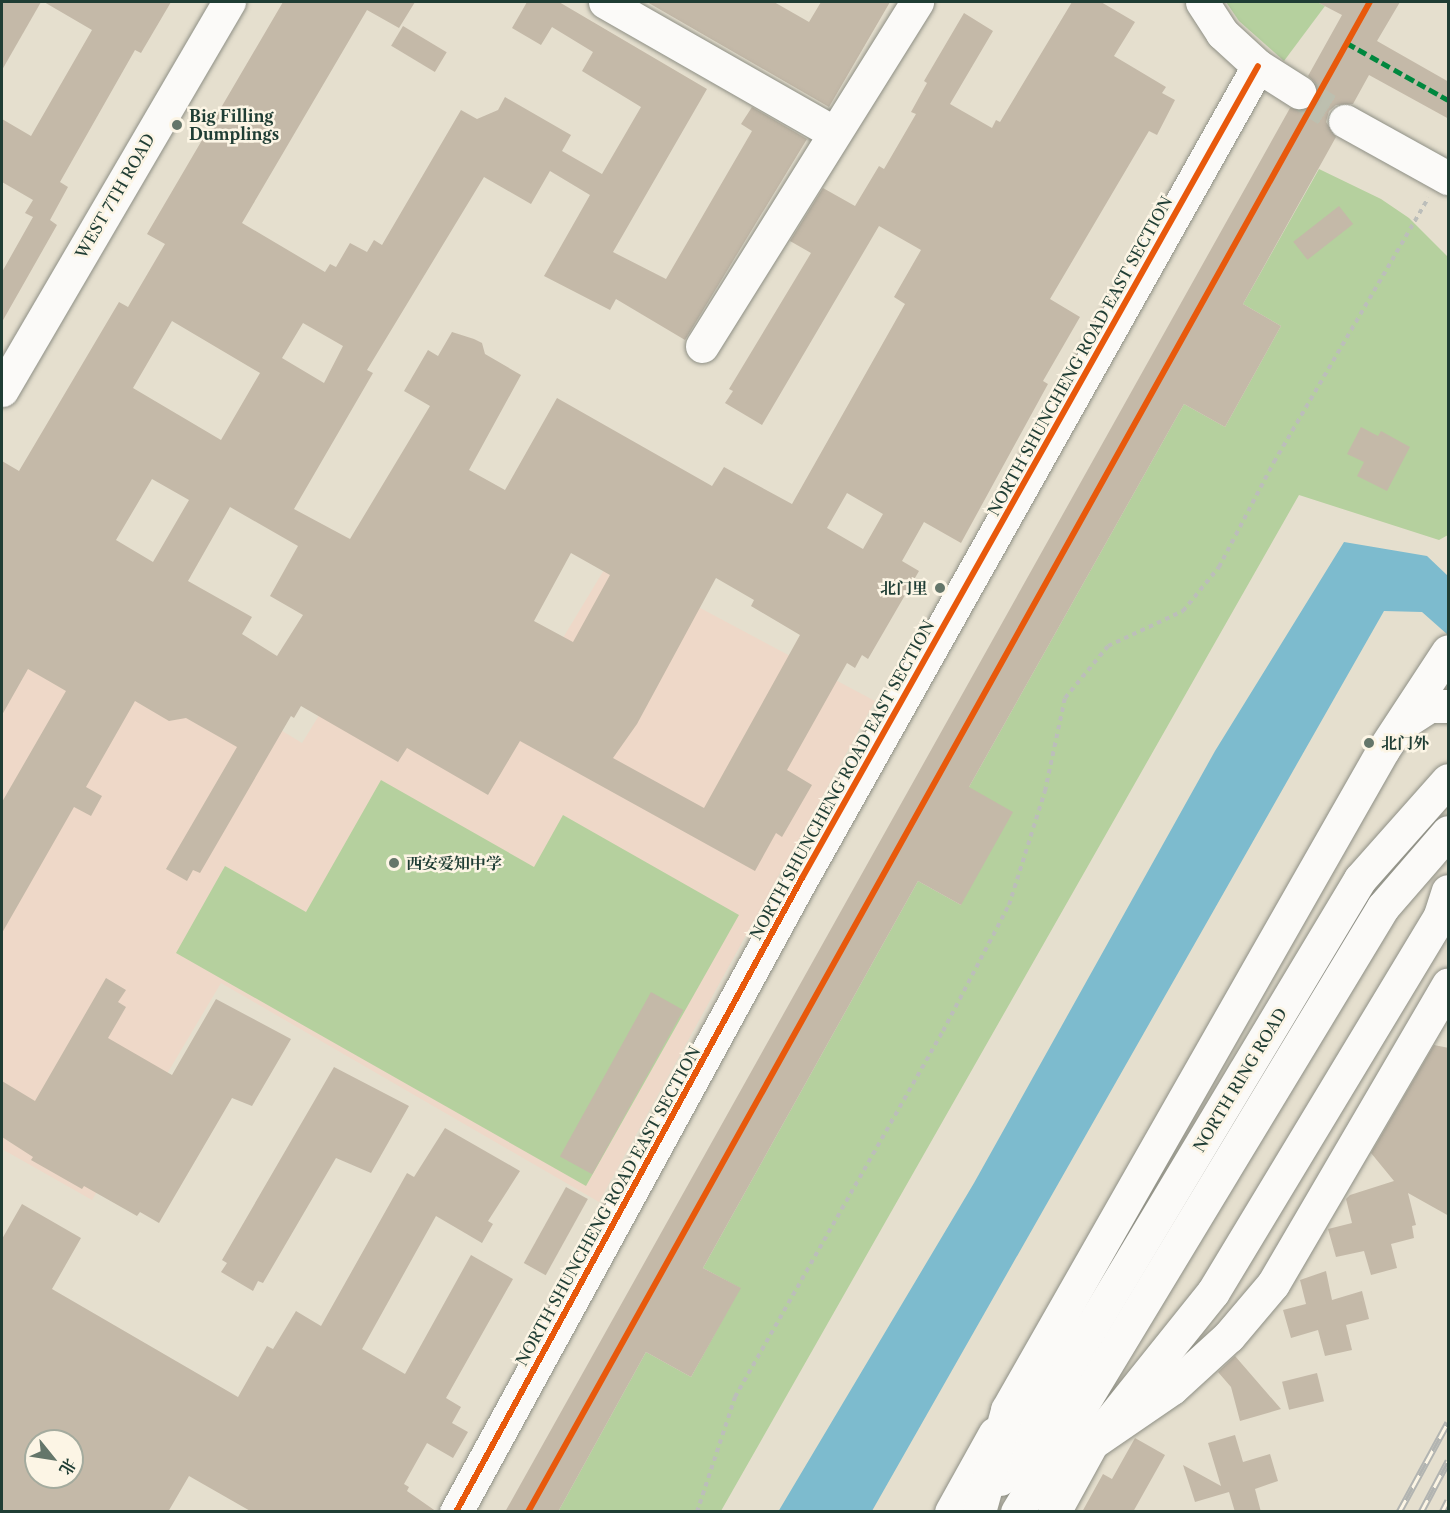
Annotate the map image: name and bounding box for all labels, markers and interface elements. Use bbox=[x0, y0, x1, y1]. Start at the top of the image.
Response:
place label: Big Filling Dumplings bbox=[189, 106, 279, 144]
marker: Big Filling Dumplings bbox=[170, 118, 184, 132]
street label: WEST 7TH ROAD bbox=[71, 130, 159, 262]
street label: NORTH SHUNCHENG ROAD EAST SECTION bbox=[984, 193, 1176, 519]
place label: 北门里 bbox=[880, 578, 928, 598]
marker: 北门里 bbox=[933, 581, 947, 595]
street label: NORTH SHUNCHENG ROAD EAST SECTION bbox=[746, 617, 938, 943]
place label: 北门外 bbox=[1381, 733, 1429, 753]
marker: 北门外 bbox=[1362, 736, 1376, 750]
place label: 西安爱知中学 bbox=[406, 853, 502, 873]
marker: 西安爱知中学 bbox=[387, 856, 401, 870]
street label: NORTH RING ROAD bbox=[1189, 1004, 1291, 1156]
street label: NORTH SHUNCHENG ROAD EAST SECTION bbox=[512, 1043, 704, 1369]
north arrow bbox=[24, 1429, 84, 1489]
text: 北 bbox=[55, 1455, 81, 1479]

